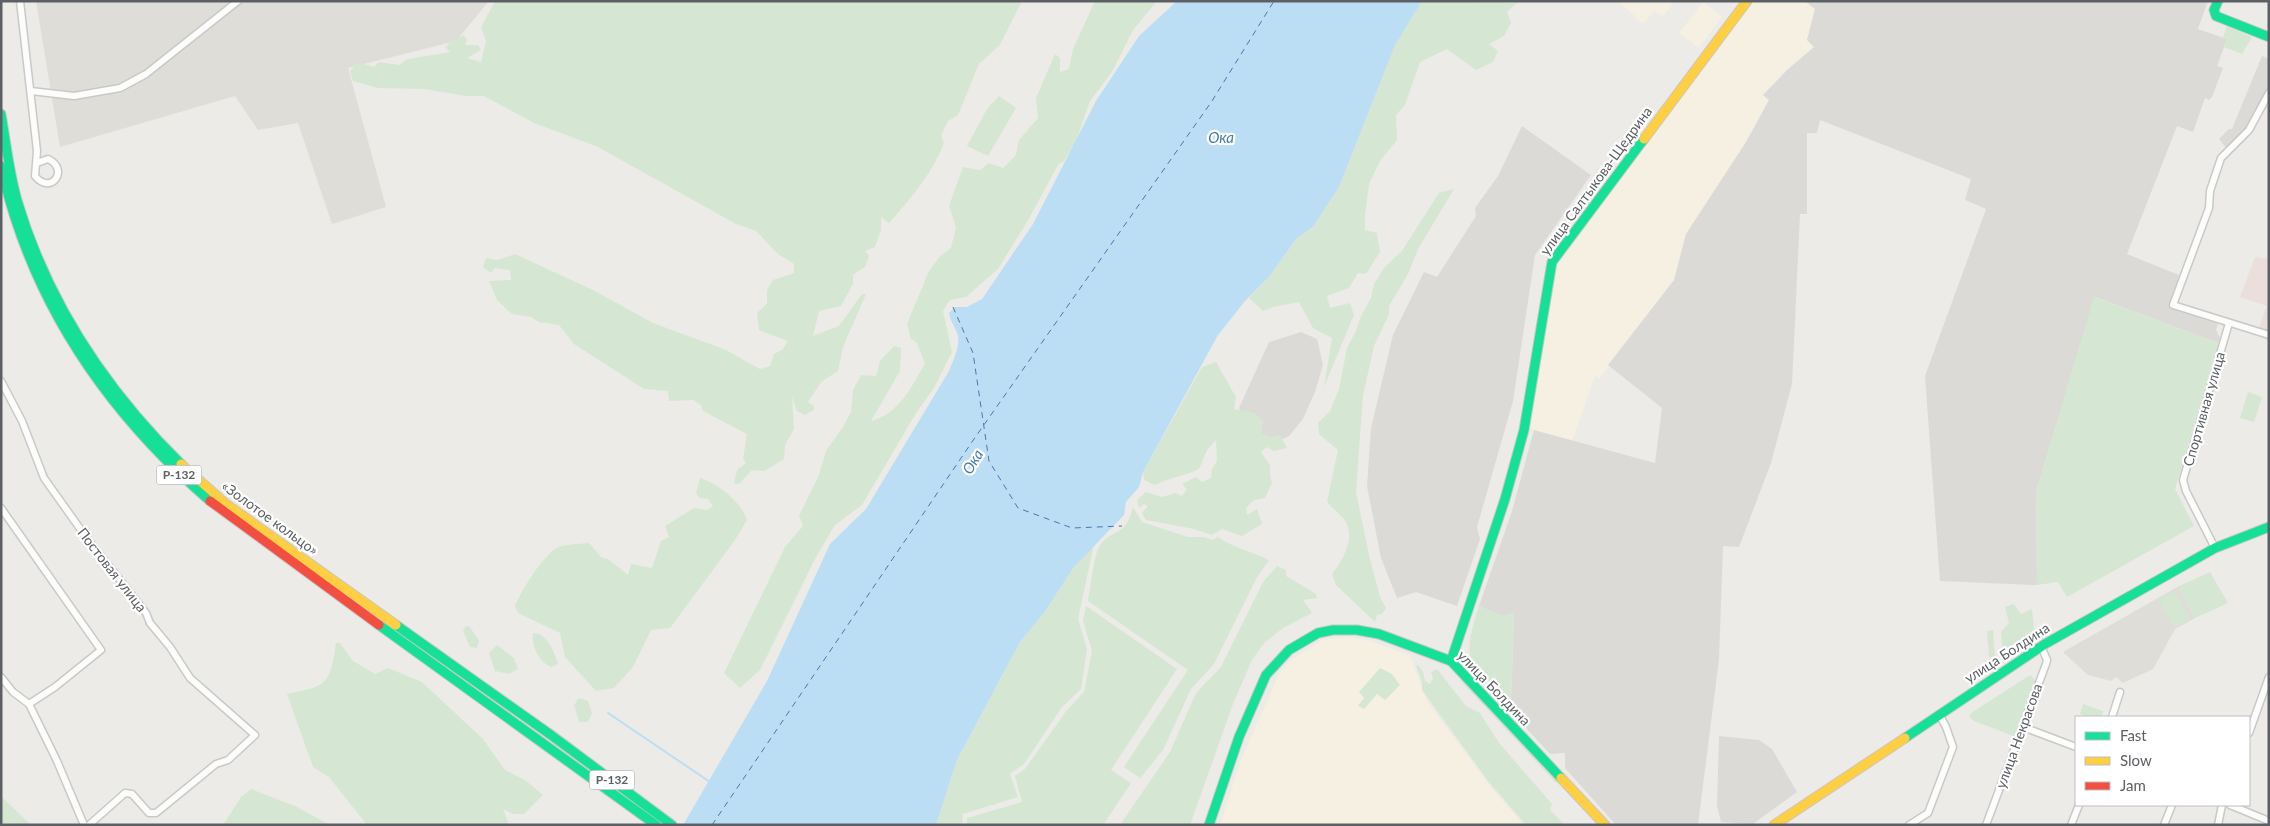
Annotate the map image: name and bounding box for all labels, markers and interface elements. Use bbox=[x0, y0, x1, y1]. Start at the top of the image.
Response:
street label: улица Салтыкова-Щедрина bbox=[1536, 103, 1655, 258]
water label: Ока bbox=[1208, 128, 1234, 146]
street label: Спортивная улица bbox=[2179, 350, 2228, 468]
water label: Ока bbox=[958, 446, 987, 477]
road number: Р-132 bbox=[156, 466, 202, 484]
street label: «Золотое кольцо» bbox=[219, 477, 322, 558]
street label: Постовая улица bbox=[74, 524, 151, 615]
street label: улица Болдина bbox=[1961, 619, 2052, 686]
street label: улица Болдина bbox=[1454, 647, 1535, 729]
street label: улица Некрасова bbox=[1992, 681, 2045, 790]
legend bbox=[2075, 716, 2250, 806]
text: Fast bbox=[2120, 726, 2147, 744]
text: Slow bbox=[2120, 751, 2152, 769]
road number: Р-132 bbox=[590, 770, 634, 790]
text: Jam bbox=[2120, 776, 2146, 794]

